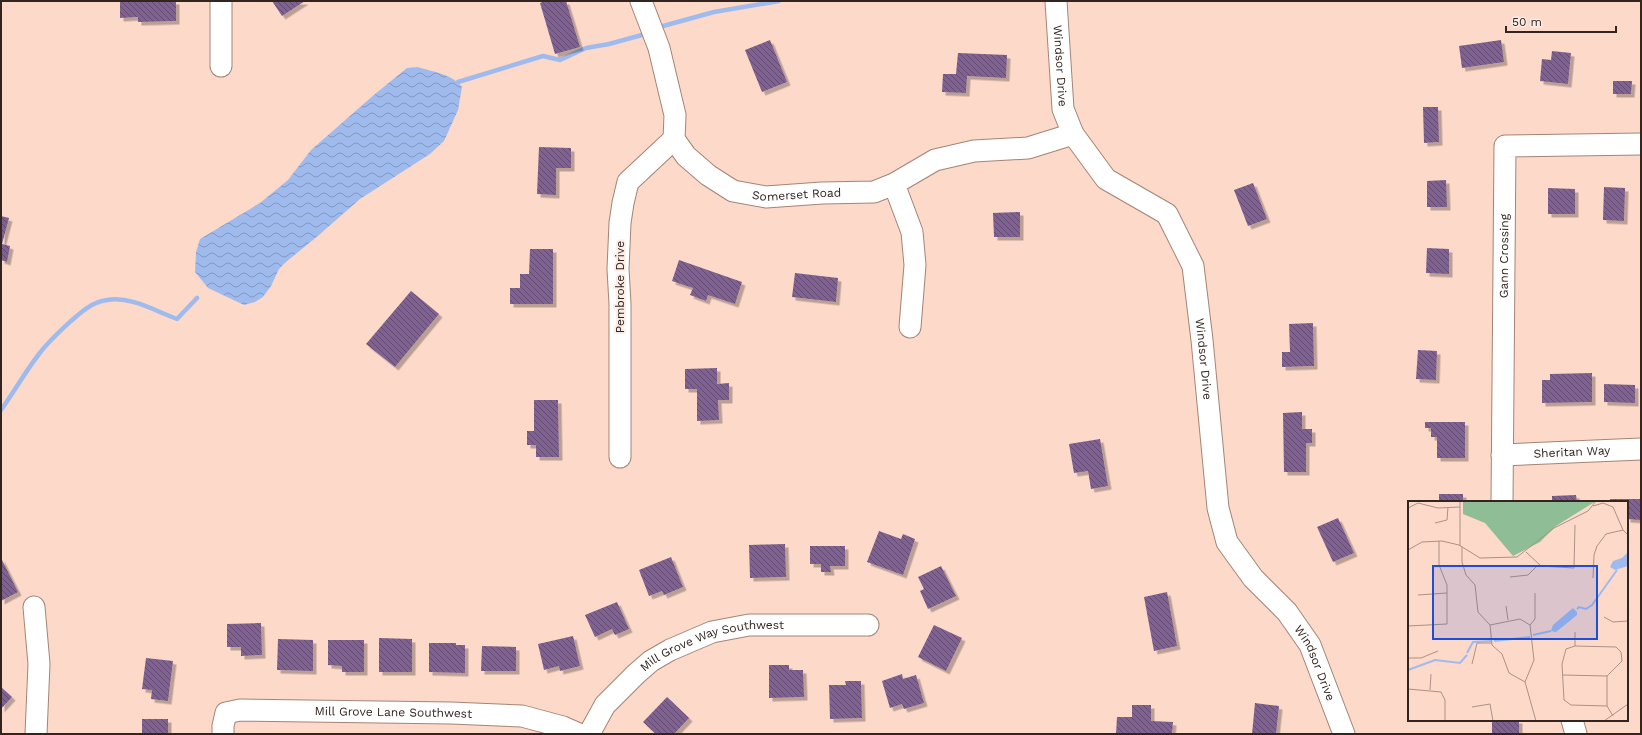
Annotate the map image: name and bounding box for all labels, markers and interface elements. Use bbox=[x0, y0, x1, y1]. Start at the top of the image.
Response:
scale bar bbox=[1506, 8, 1616, 34]
text: 50 m bbox=[1512, 15, 1542, 29]
street label: Windsor Drive bbox=[1051, 25, 1070, 107]
street label: Somerset Road bbox=[751, 186, 841, 204]
street label: Gann Crossing bbox=[1497, 213, 1511, 298]
street label: Pembroke Drive bbox=[613, 241, 627, 333]
street label: Windsor Drive bbox=[1192, 317, 1215, 400]
street label: Sheritan Way bbox=[1533, 443, 1611, 461]
inset map bbox=[1408, 501, 1628, 721]
street label: Mill Grove Way Southwest bbox=[637, 618, 784, 674]
street label: Windsor Drive bbox=[1291, 623, 1338, 703]
street label: Mill Grove Lane Southwest bbox=[314, 704, 472, 721]

